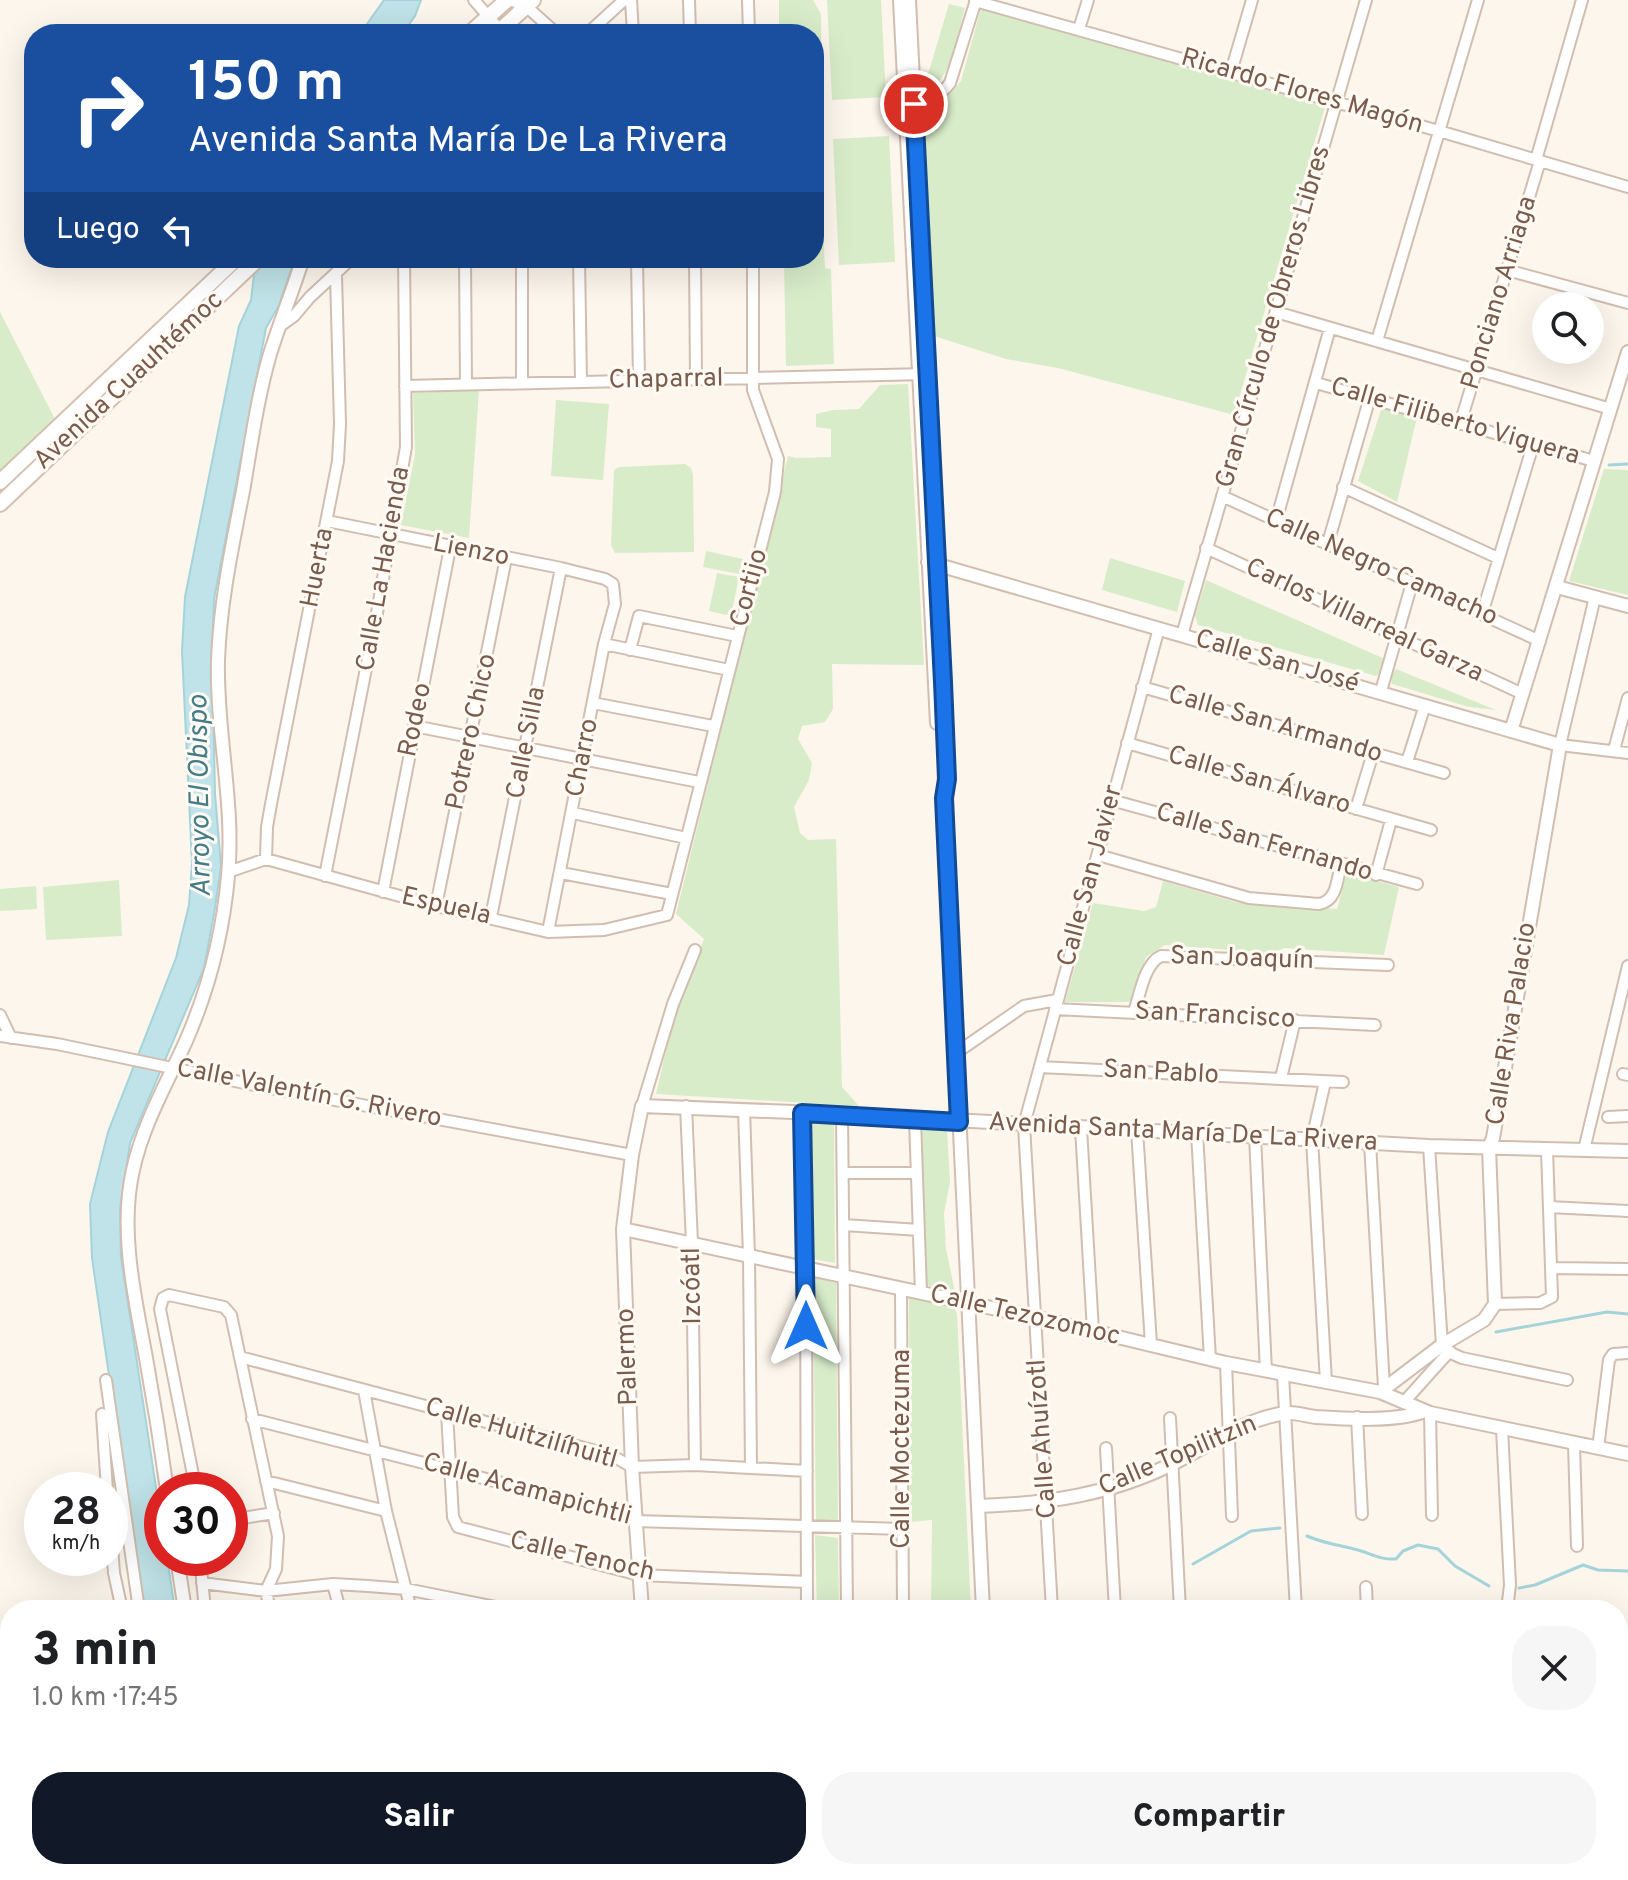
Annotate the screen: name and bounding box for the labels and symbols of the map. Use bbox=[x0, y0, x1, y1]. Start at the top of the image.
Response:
street label: Ricardo Flores Magón bbox=[1177, 42, 1427, 142]
pin bbox=[880, 70, 948, 138]
street label: Gran Círculo de Obreros Libres bbox=[1209, 142, 1339, 492]
street label: Ponciano Arriaga bbox=[1455, 192, 1545, 394]
street label: Avenida Cuauhtémoc bbox=[27, 285, 231, 477]
street label: Chaparral bbox=[608, 363, 724, 397]
street label: Calle Filiberto Viguera bbox=[1326, 371, 1584, 473]
street label: Calle La Hacienda bbox=[350, 464, 418, 674]
street label: Calle Negro Camacho bbox=[1259, 502, 1503, 634]
street label: Huerta bbox=[294, 525, 342, 611]
street label: Lienzo bbox=[430, 527, 512, 575]
street label: Cortijo bbox=[724, 545, 776, 631]
street label: Carlos Villarreal Garza bbox=[1240, 551, 1488, 691]
street label: Calle San José bbox=[1191, 623, 1363, 701]
street label: Potrero Chico bbox=[439, 651, 505, 813]
street label: Calle San Armando bbox=[1164, 679, 1386, 771]
street label: Rodeo bbox=[392, 680, 440, 760]
street label: Calle Silla bbox=[500, 684, 554, 802]
water label: Arroyo El Obispo bbox=[181, 694, 221, 897]
street label: Charro bbox=[559, 716, 607, 800]
street label: Calle San Álvaro bbox=[1164, 737, 1355, 823]
street label: Calle San Javier bbox=[1051, 782, 1131, 970]
street label: Calle San Fernando bbox=[1152, 796, 1376, 890]
street label: Espuela bbox=[398, 881, 494, 933]
street label: Calle Riva Palacio bbox=[1480, 920, 1544, 1128]
street label: San Joaquín bbox=[1169, 940, 1315, 978]
street label: San Francisco bbox=[1134, 995, 1296, 1037]
street label: Calle Valentín G. Rivero bbox=[174, 1052, 444, 1136]
street label: San Pablo bbox=[1102, 1053, 1220, 1093]
street label: Avenida Santa María De La Rivera bbox=[988, 1106, 1378, 1160]
street label: Izcóatl bbox=[676, 1247, 710, 1325]
street label: Calle Tezozomoc bbox=[927, 1278, 1123, 1354]
position arrow bbox=[764, 1284, 848, 1368]
street label: Palermo bbox=[610, 1308, 646, 1406]
street label: Calle Moctezuma bbox=[886, 1349, 919, 1549]
street label: Calle Ahuízotl bbox=[1021, 1358, 1065, 1520]
street label: Calle Huitzilíhuitl bbox=[421, 1391, 621, 1477]
street label: Calle Topilitzin bbox=[1094, 1408, 1262, 1504]
street label: Calle Acamapichtli bbox=[419, 1446, 635, 1534]
speed limit sign: 30 bbox=[144, 1472, 248, 1576]
street label: Calle Tenoch bbox=[506, 1524, 658, 1590]

